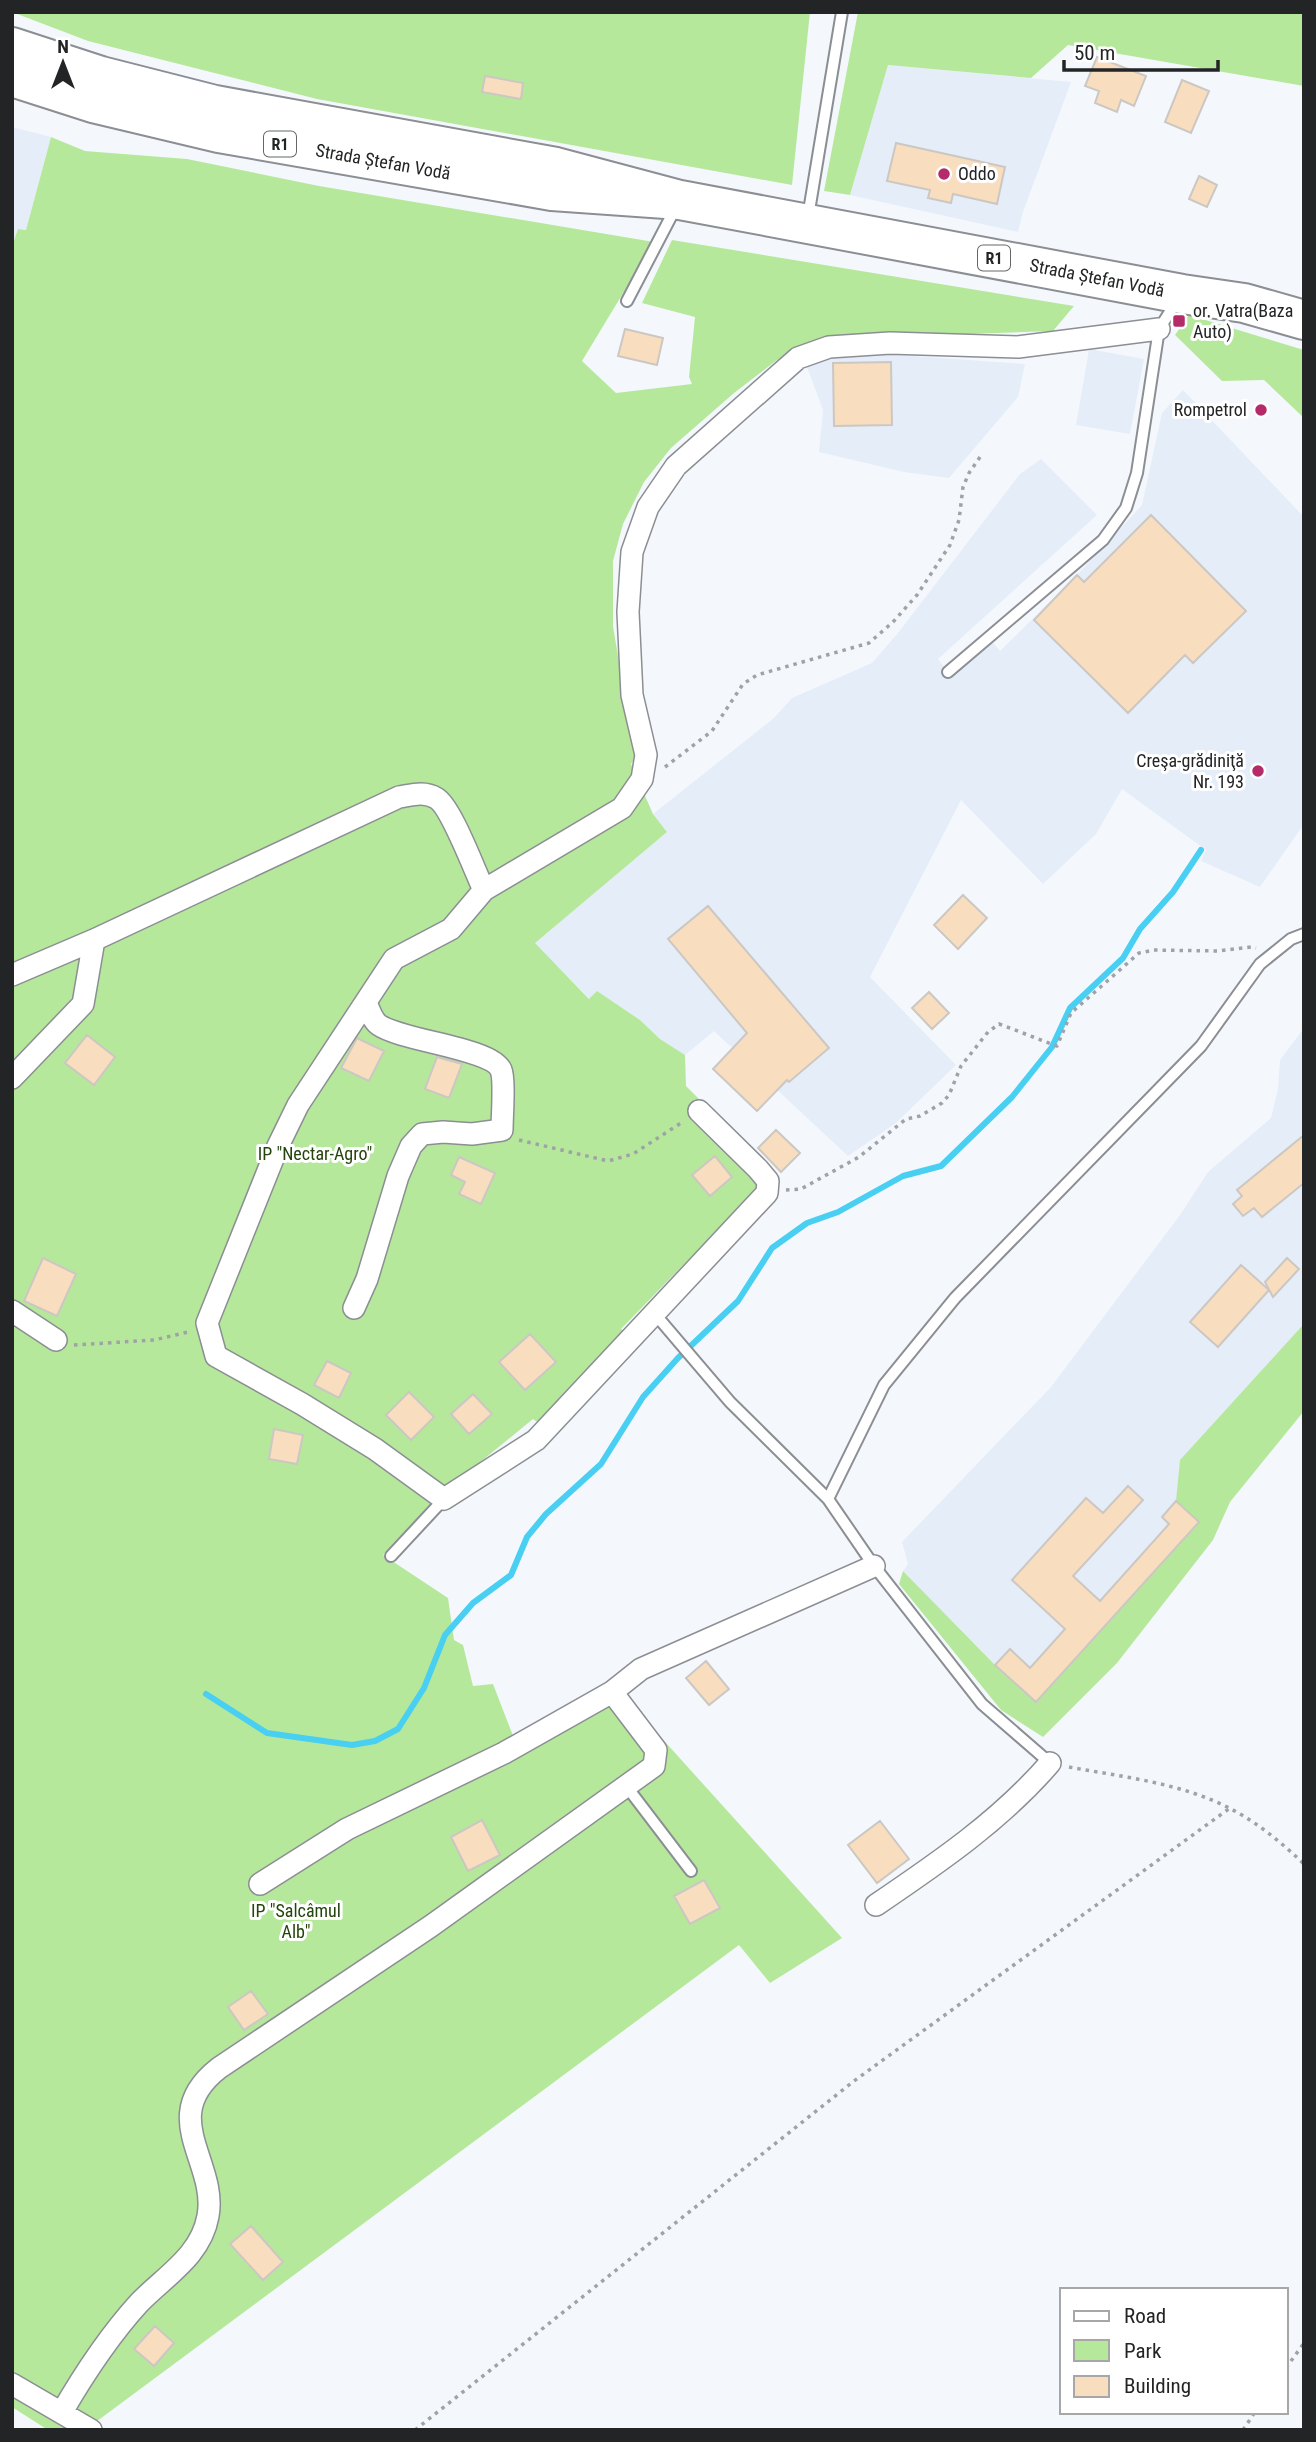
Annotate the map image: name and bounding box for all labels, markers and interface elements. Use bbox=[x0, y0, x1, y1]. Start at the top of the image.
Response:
north arrow bbox=[28, 28, 98, 98]
scale bar bbox=[1064, 28, 1218, 72]
text: N bbox=[57, 35, 69, 58]
text: 50 m bbox=[1074, 41, 1115, 65]
road number: R1 bbox=[264, 132, 296, 156]
street label: Strada Ștefan Vodă bbox=[314, 139, 452, 185]
place label: Oddo bbox=[958, 163, 996, 184]
marker: Oddo bbox=[936, 166, 952, 182]
road number: R1 bbox=[978, 246, 1010, 270]
street label: Strada Ștefan Vodă bbox=[1028, 254, 1166, 302]
place label: or. Vatra(Baza Auto) bbox=[1193, 300, 1293, 343]
marker: or. Vatra(Baza Auto) bbox=[1171, 313, 1187, 329]
place label: Rompetrol bbox=[1174, 399, 1247, 420]
marker: Rompetrol bbox=[1253, 402, 1269, 418]
place label: Creşa-grădiniţă Nr. 193 bbox=[1136, 750, 1244, 792]
marker: Creşa-grădiniţă Nr. 193 bbox=[1250, 763, 1266, 779]
park label: IP "Nectar-Agro" bbox=[258, 1143, 372, 1164]
park label: IP "Salcâmul Alb" bbox=[251, 1900, 341, 1942]
legend bbox=[1060, 2288, 1288, 2414]
text: Road bbox=[1124, 2304, 1166, 2328]
text: Park bbox=[1124, 2339, 1162, 2363]
text: Building bbox=[1124, 2374, 1191, 2398]

